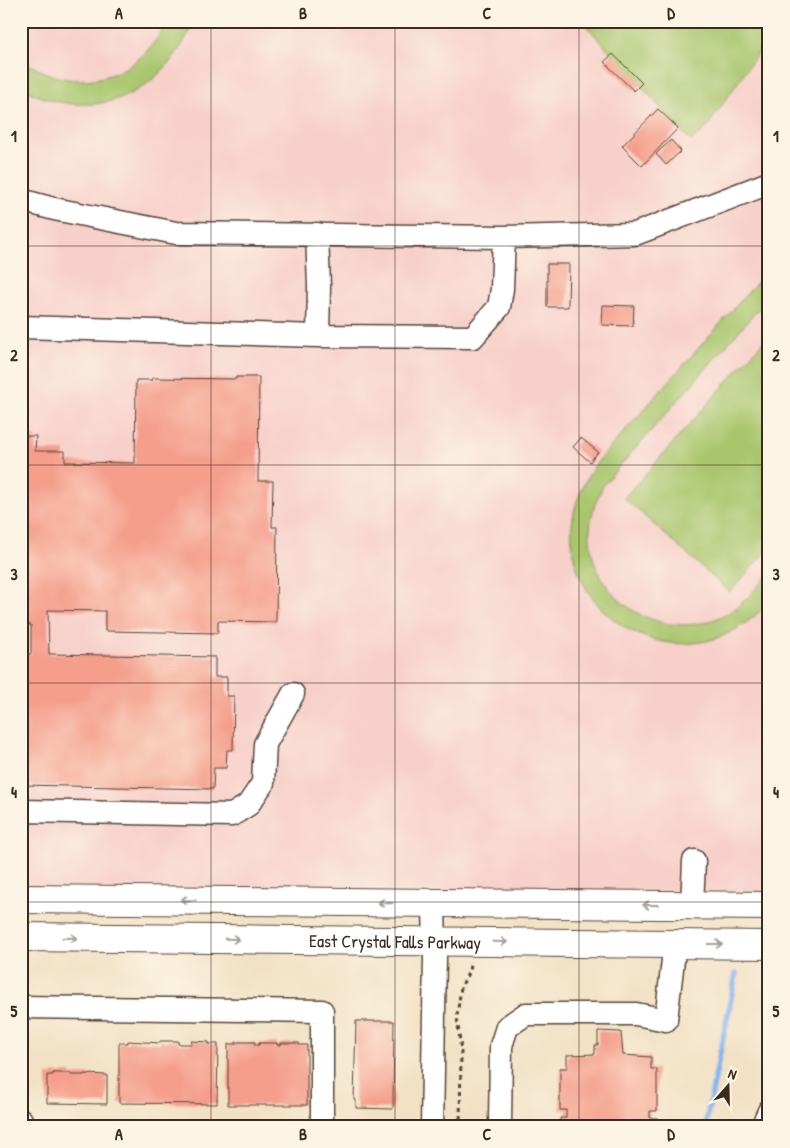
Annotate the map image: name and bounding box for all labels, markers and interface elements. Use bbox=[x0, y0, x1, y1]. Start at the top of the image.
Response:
text: A bbox=[115, 2, 123, 24]
text: B bbox=[299, 2, 307, 24]
text: C bbox=[483, 2, 492, 24]
text: D bbox=[667, 2, 675, 24]
text: 1 bbox=[11, 125, 17, 147]
text: 1 bbox=[773, 125, 779, 147]
text: 2 bbox=[10, 344, 18, 366]
text: 2 bbox=[772, 344, 780, 366]
text: 3 bbox=[10, 563, 18, 585]
text: 3 bbox=[772, 563, 780, 585]
text: 4 bbox=[11, 781, 17, 803]
text: 4 bbox=[773, 781, 779, 803]
one-way arrow bbox=[180, 895, 196, 905]
one-way arrow bbox=[377, 898, 393, 907]
one-way arrow bbox=[642, 901, 658, 910]
street label: East Crystal Falls Parkway bbox=[309, 928, 481, 954]
one-way arrow bbox=[62, 933, 78, 942]
one-way arrow bbox=[224, 934, 240, 944]
one-way arrow bbox=[492, 937, 508, 947]
one-way arrow bbox=[706, 939, 723, 949]
text: 5 bbox=[11, 1000, 18, 1022]
text: 5 bbox=[773, 1000, 780, 1022]
north arrow bbox=[702, 1060, 752, 1110]
text: N bbox=[726, 1063, 740, 1084]
text: A bbox=[115, 1123, 123, 1145]
text: B bbox=[299, 1123, 307, 1145]
text: C bbox=[483, 1123, 492, 1145]
text: D bbox=[667, 1123, 675, 1145]

